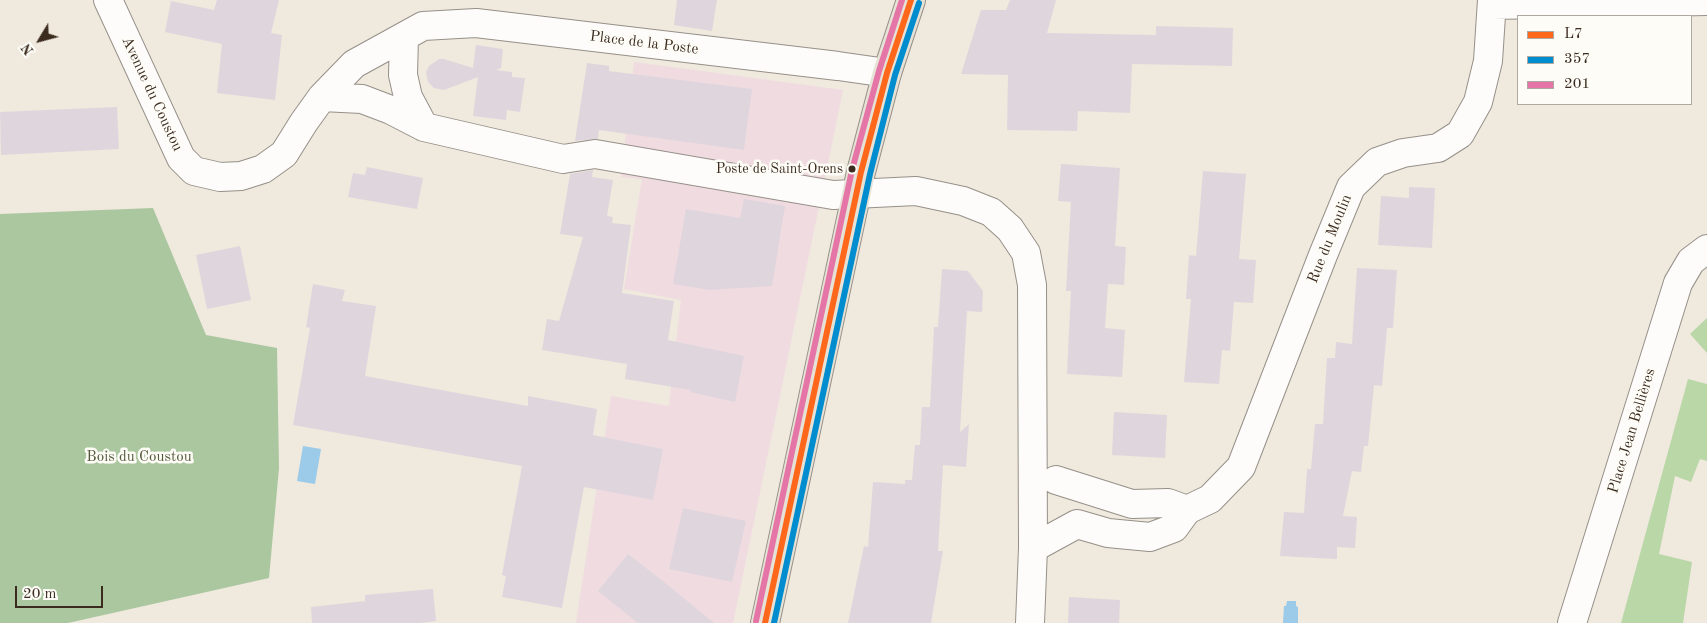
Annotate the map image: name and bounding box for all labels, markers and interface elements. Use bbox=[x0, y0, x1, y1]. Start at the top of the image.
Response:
north arrow bbox=[15, 15, 65, 65]
legend bbox=[1517, 15, 1692, 105]
street label: Place de la Poste bbox=[589, 27, 699, 59]
text: L7 bbox=[1564, 27, 1583, 42]
street label: Avenue du Coustou bbox=[118, 34, 186, 154]
text: N bbox=[19, 41, 37, 58]
text: 357 bbox=[1564, 52, 1590, 67]
text: 201 bbox=[1564, 77, 1590, 92]
place label: Poste de Saint-Orens bbox=[716, 161, 843, 177]
marker: Poste de Saint-Orens bbox=[847, 164, 857, 174]
street label: Rue du Moulin bbox=[1304, 192, 1356, 286]
street label: Place Jean Bellières bbox=[1604, 366, 1660, 496]
park label: Bois du Coustou bbox=[86, 448, 192, 466]
scale bar bbox=[18, 576, 105, 608]
text: 20 m bbox=[23, 587, 57, 602]

